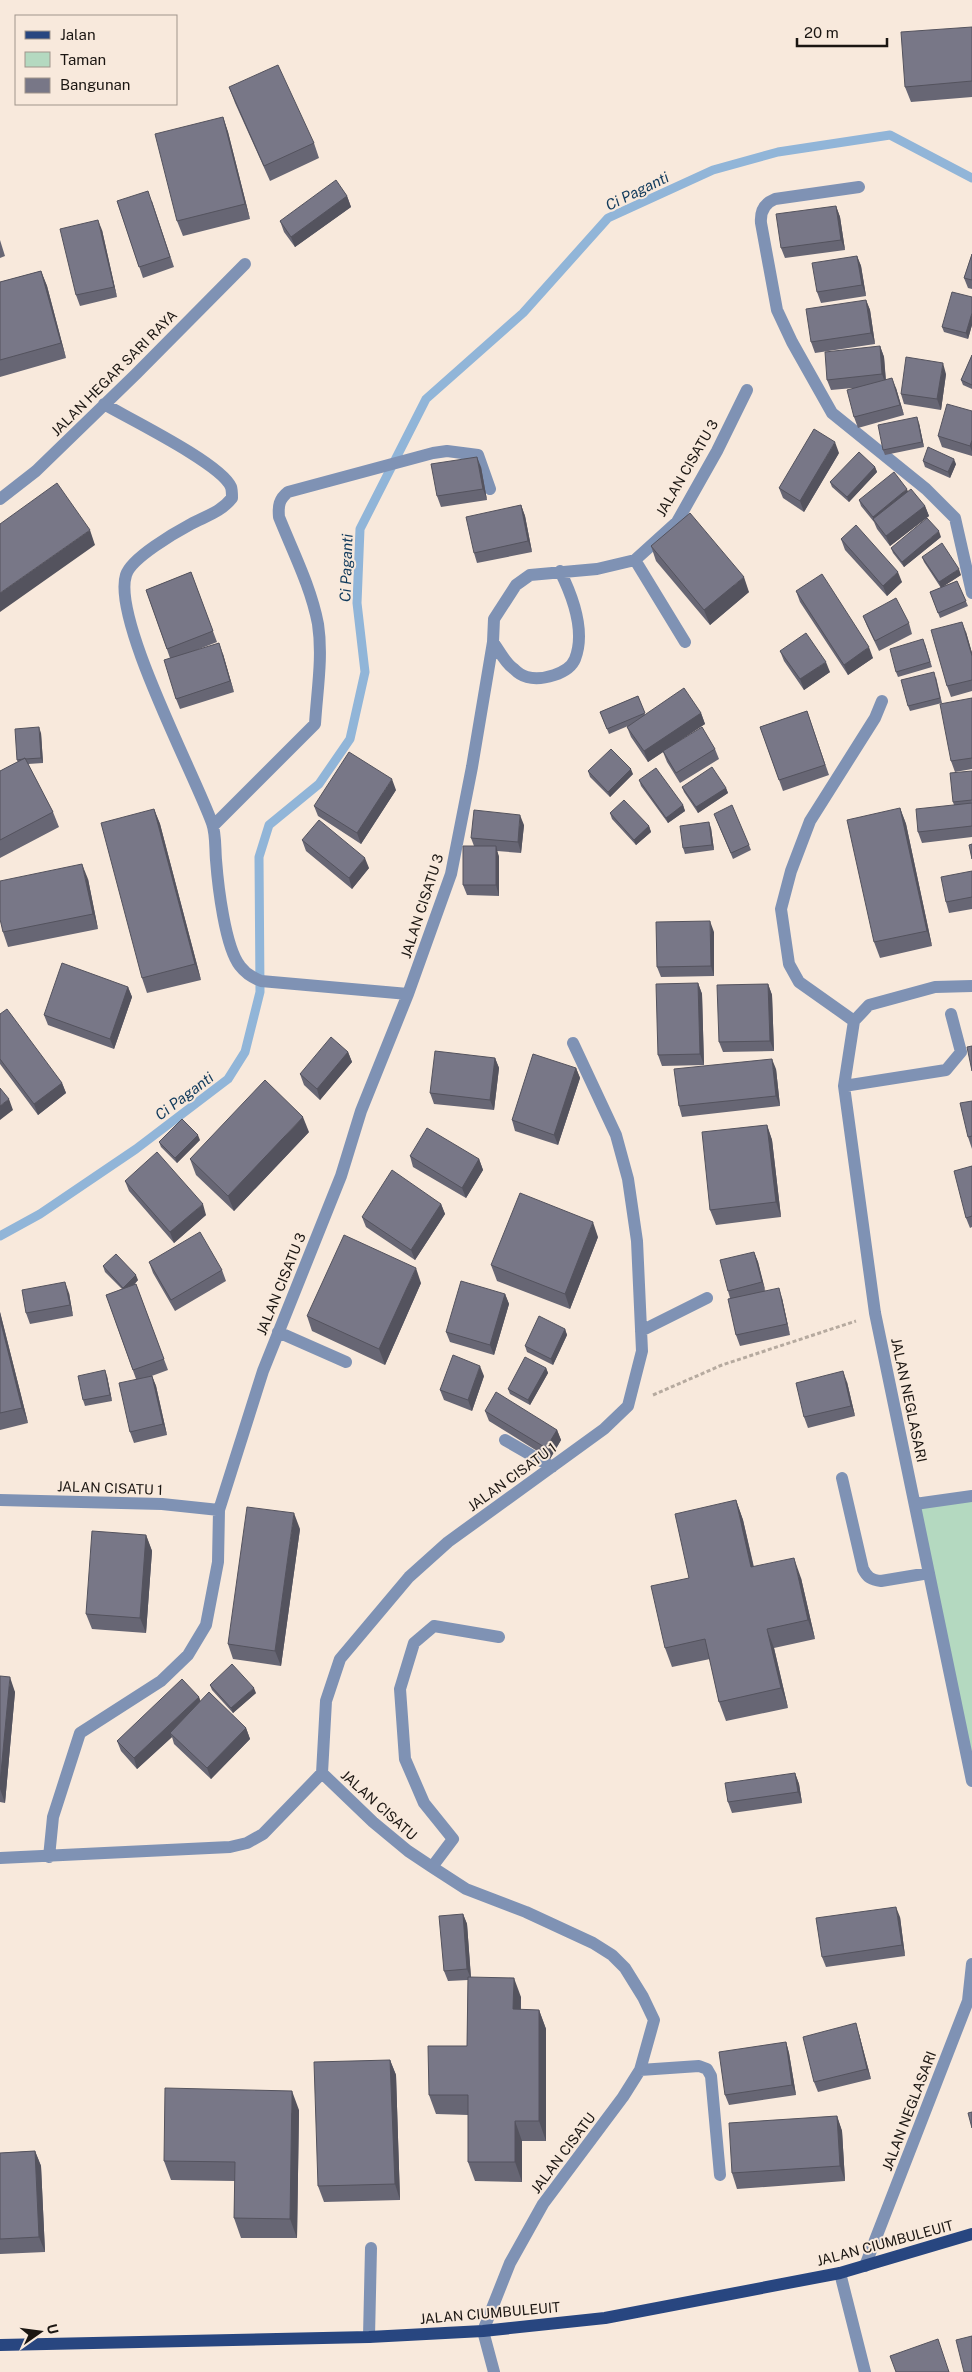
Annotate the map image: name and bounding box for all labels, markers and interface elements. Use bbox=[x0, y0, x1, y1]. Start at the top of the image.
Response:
legend bbox=[15, 15, 178, 105]
scale bar bbox=[797, 15, 887, 47]
text: 20 m bbox=[804, 24, 839, 41]
text: Jalan bbox=[60, 26, 96, 43]
text: Taman bbox=[60, 51, 106, 68]
text: Bangunan bbox=[60, 76, 131, 93]
water label: Ci Paganti bbox=[603, 168, 672, 214]
street label: JALAN HEGAR SARI RAYA bbox=[48, 307, 180, 439]
street label: JALAN CISATU 3 bbox=[653, 417, 721, 519]
water label: Ci Paganti bbox=[336, 533, 356, 602]
street label: JALAN CISATU 3 bbox=[398, 852, 446, 960]
water label: Ci Paganti bbox=[152, 1068, 217, 1123]
street label: JALAN CISATU 3 bbox=[253, 1230, 309, 1337]
street label: JALAN NEGLASARI bbox=[888, 1336, 930, 1464]
street label: JALAN CISATU 1 bbox=[465, 1439, 559, 1515]
street label: JALAN CISATU 1 bbox=[57, 1478, 163, 1498]
street label: JALAN CISATU bbox=[338, 1767, 420, 1843]
street label: JALAN NEGLASARI bbox=[879, 2049, 939, 2173]
street label: JALAN CISATU bbox=[528, 2110, 598, 2196]
street label: JALAN CIUMBULEUIT bbox=[815, 2217, 955, 2269]
street label: JALAN CIUMBULEUIT bbox=[419, 2299, 561, 2327]
north arrow bbox=[15, 2307, 65, 2357]
text: U bbox=[44, 2322, 62, 2336]

